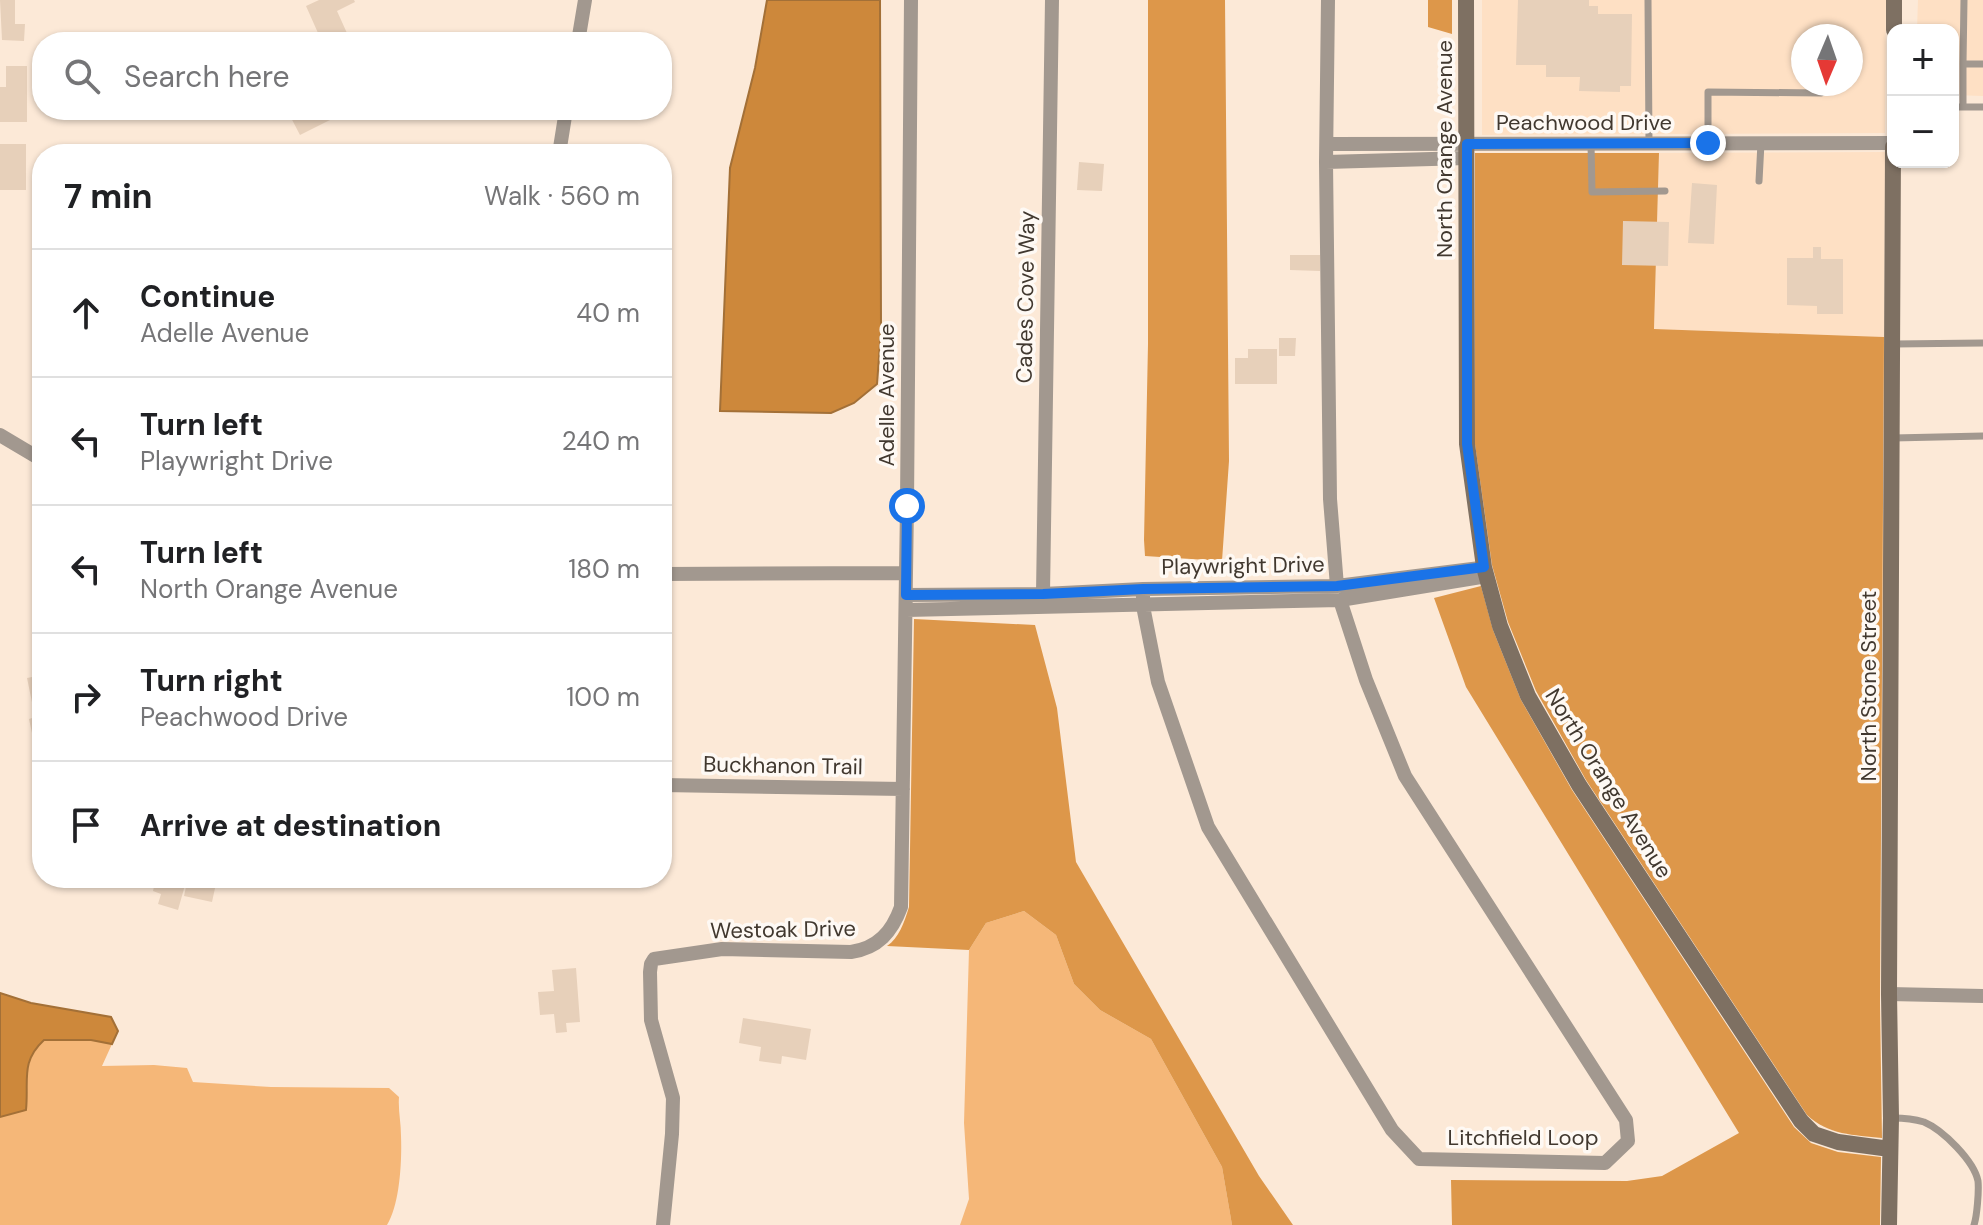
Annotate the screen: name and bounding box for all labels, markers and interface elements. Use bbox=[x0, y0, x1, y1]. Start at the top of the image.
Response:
north arrow bbox=[1791, 24, 1863, 96]
map controls bbox=[1887, 24, 1959, 168]
button: + bbox=[1887, 24, 1959, 96]
search box bbox=[32, 32, 672, 120]
street label: North Orange Avenue bbox=[1430, 40, 1459, 258]
icon: search bbox=[60, 54, 104, 98]
text: Search here bbox=[124, 57, 290, 96]
button: − bbox=[1887, 96, 1959, 168]
street label: Peachwood Drive bbox=[1496, 108, 1672, 137]
route end bbox=[1690, 125, 1726, 161]
text: 7 min bbox=[64, 174, 153, 219]
text: Walk · 560 m bbox=[484, 179, 640, 213]
street label: Cades Cove Way bbox=[1009, 210, 1042, 384]
text: Continue bbox=[140, 277, 275, 316]
icon: ahead bbox=[64, 291, 108, 335]
text: 40 m bbox=[576, 296, 640, 330]
text: Adelle Avenue bbox=[140, 316, 309, 350]
street label: Adelle Avenue bbox=[872, 323, 901, 467]
text: Turn left bbox=[140, 405, 263, 444]
icon: left bbox=[64, 419, 108, 463]
text: 240 m bbox=[562, 424, 640, 458]
text: Playwright Drive bbox=[140, 444, 333, 478]
route start bbox=[889, 488, 925, 524]
text: Turn left bbox=[140, 533, 263, 572]
icon: left bbox=[64, 547, 108, 591]
street label: Playwright Drive bbox=[1161, 550, 1325, 581]
text: 180 m bbox=[568, 552, 640, 586]
text: North Orange Avenue bbox=[140, 572, 398, 606]
street label: North Stone Street bbox=[1854, 591, 1883, 781]
text: Turn right bbox=[140, 661, 283, 700]
icon: right bbox=[64, 675, 108, 719]
text: 100 m bbox=[566, 680, 640, 714]
street label: North Orange Avenue bbox=[1538, 683, 1679, 883]
text: Peachwood Drive bbox=[140, 700, 348, 734]
street label: Buckhanon Trail bbox=[703, 750, 863, 781]
icon: arrive bbox=[64, 803, 108, 847]
text: Arrive at destination bbox=[140, 806, 441, 845]
street label: Westoak Drive bbox=[710, 914, 856, 945]
street label: Litchfield Loop bbox=[1448, 1123, 1598, 1152]

